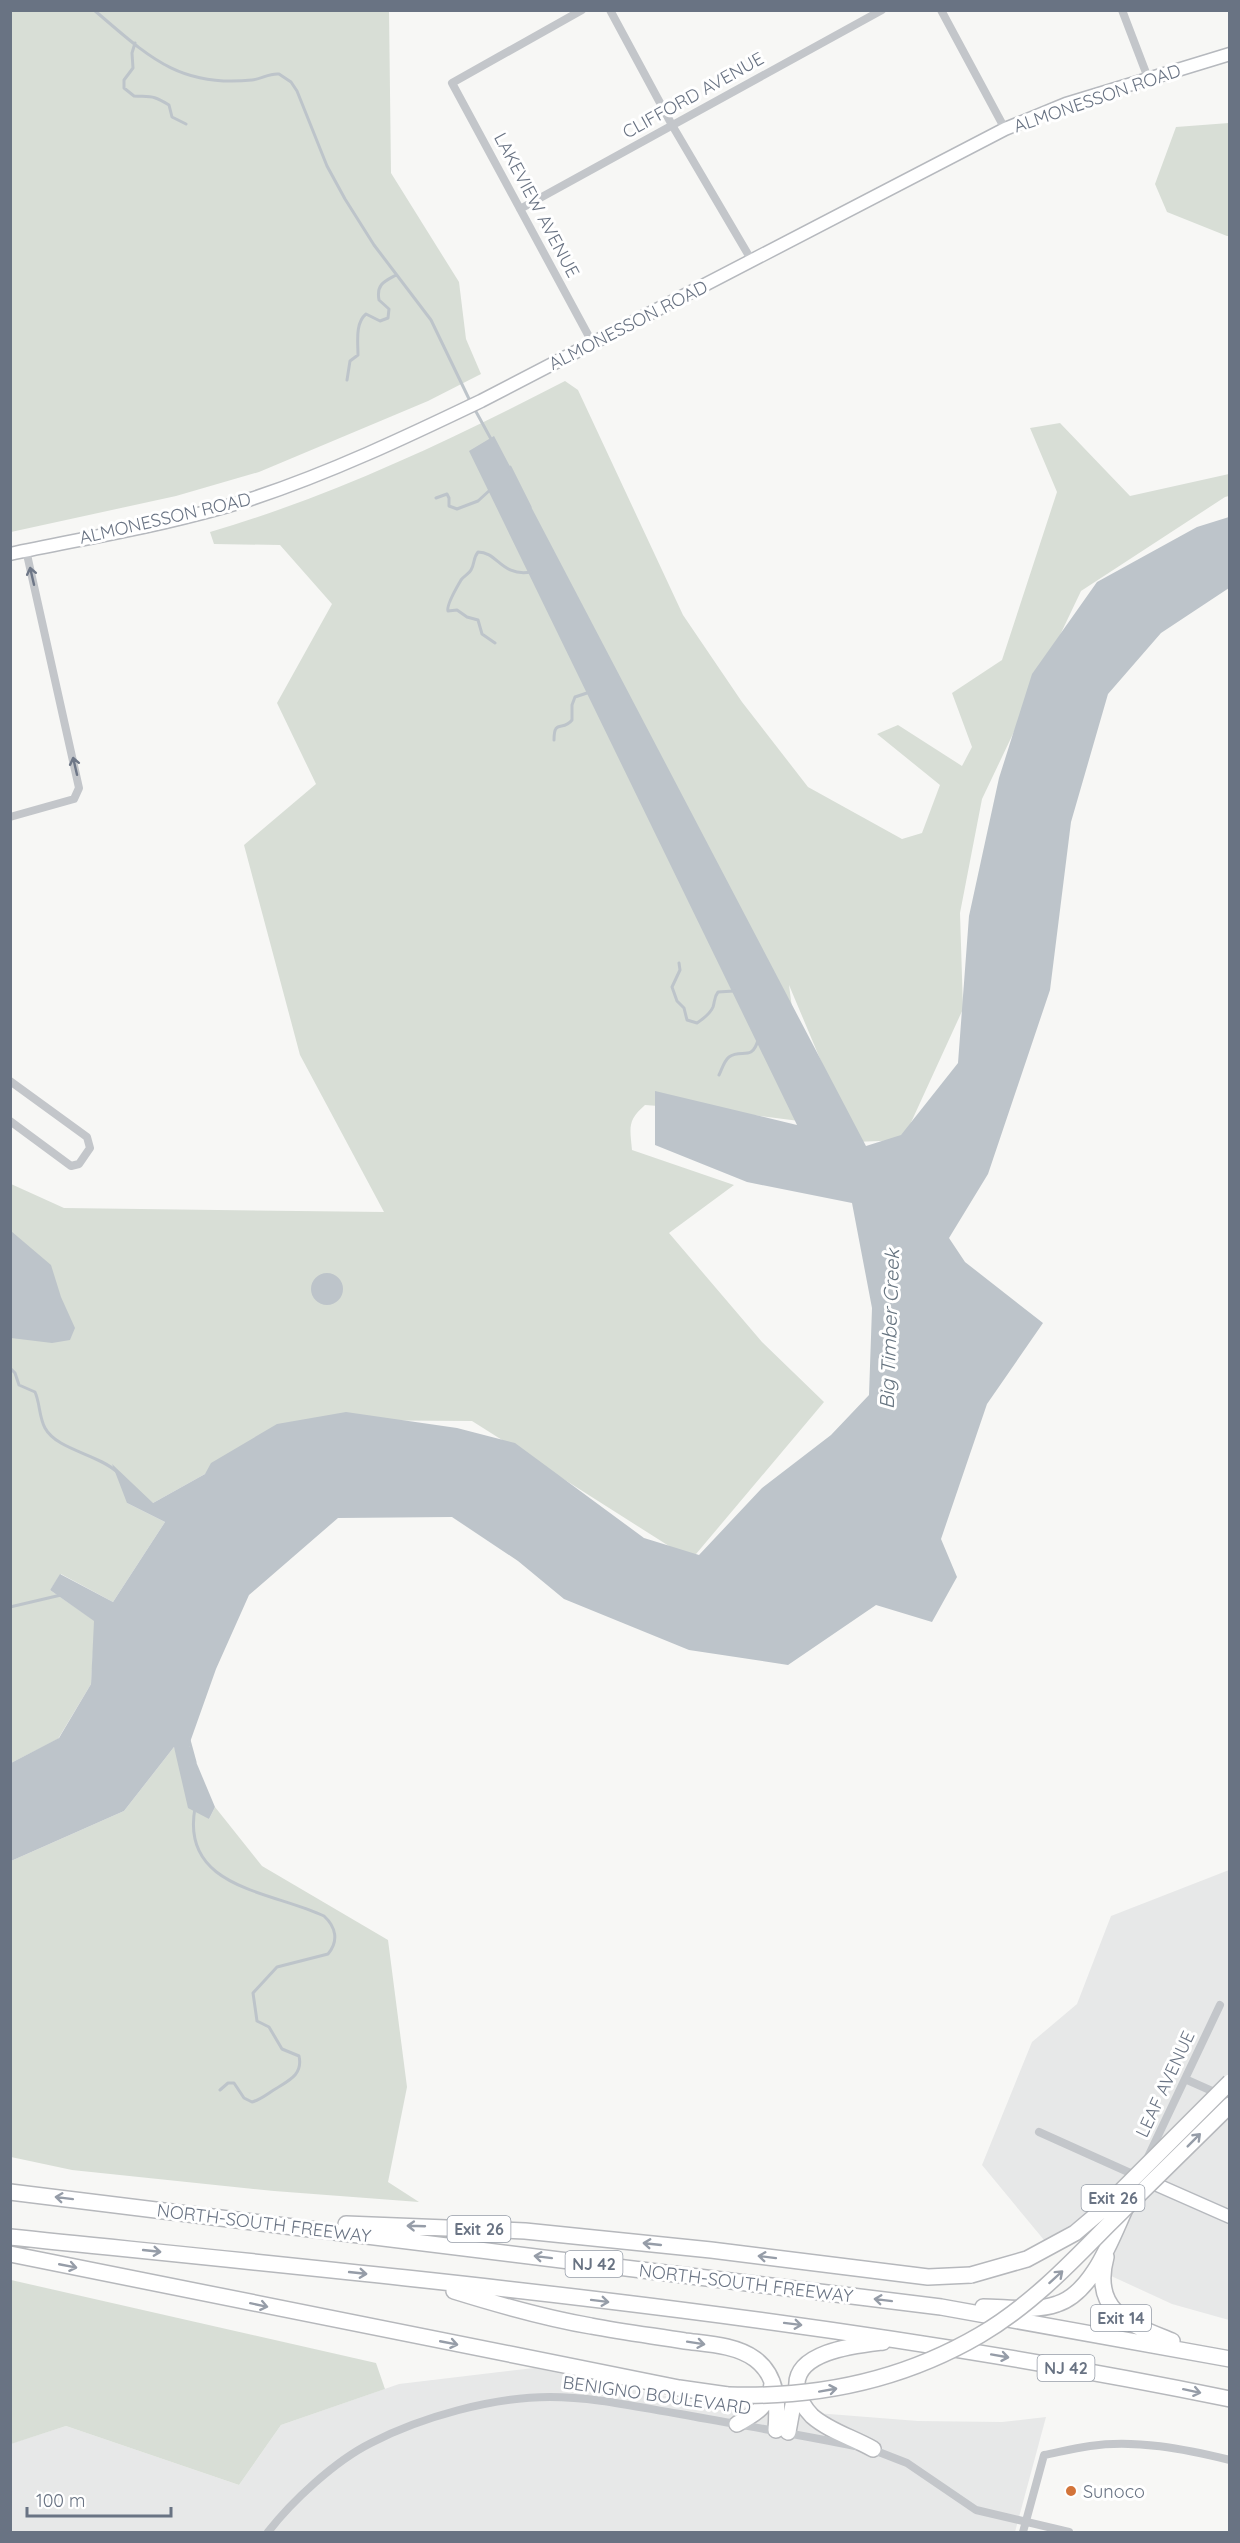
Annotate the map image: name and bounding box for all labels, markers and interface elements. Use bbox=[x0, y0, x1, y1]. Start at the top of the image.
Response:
street label: CLIFFORD AVENUE bbox=[618, 47, 768, 143]
street label: ALMONESSON ROAD bbox=[1010, 59, 1184, 137]
street label: LAKEVIEW AVENUE bbox=[489, 129, 585, 281]
street label: ALMONESSON ROAD bbox=[545, 275, 711, 375]
street label: ALMONESSON ROAD bbox=[77, 487, 253, 549]
one-way arrow bbox=[25, 567, 37, 586]
one-way arrow bbox=[68, 757, 80, 776]
water label: Big Timber Creek bbox=[874, 1246, 904, 1409]
street label: LEAF AVENUE bbox=[1130, 2027, 1200, 2141]
one-way arrow bbox=[1187, 2133, 1202, 2147]
road number: Exit 26 bbox=[1082, 2185, 1144, 2211]
one-way arrow bbox=[54, 2192, 74, 2203]
street label: NORTH-SOUTH FREEWAY bbox=[156, 2198, 372, 2248]
road number: Exit 26 bbox=[448, 2216, 510, 2242]
one-way arrow bbox=[407, 2221, 427, 2232]
one-way arrow bbox=[643, 2238, 663, 2249]
one-way arrow bbox=[142, 2246, 162, 2257]
road number: NJ 42 bbox=[566, 2251, 622, 2277]
one-way arrow bbox=[758, 2251, 778, 2262]
one-way arrow bbox=[534, 2252, 554, 2263]
street label: NORTH-SOUTH FREEWAY bbox=[638, 2258, 854, 2308]
one-way arrow bbox=[58, 2261, 77, 2272]
one-way arrow bbox=[347, 2268, 367, 2279]
one-way arrow bbox=[1048, 2270, 1063, 2284]
one-way arrow bbox=[873, 2294, 893, 2305]
one-way arrow bbox=[589, 2296, 609, 2307]
one-way arrow bbox=[249, 2299, 268, 2311]
road number: Exit 14 bbox=[1091, 2305, 1151, 2331]
one-way arrow bbox=[783, 2319, 803, 2330]
one-way arrow bbox=[686, 2337, 705, 2348]
one-way arrow bbox=[439, 2338, 459, 2349]
one-way arrow bbox=[990, 2351, 1010, 2362]
road number: NJ 42 bbox=[1038, 2355, 1094, 2381]
street label: BENIGNO BOULEVARD bbox=[561, 2370, 753, 2420]
one-way arrow bbox=[818, 2384, 837, 2395]
one-way arrow bbox=[1182, 2386, 1201, 2397]
scale bar bbox=[27, 2480, 171, 2518]
place label: Sunoco bbox=[1083, 2480, 1145, 2503]
marker: Sunoco bbox=[1064, 2484, 1078, 2498]
text: 100 m bbox=[36, 2489, 85, 2512]

